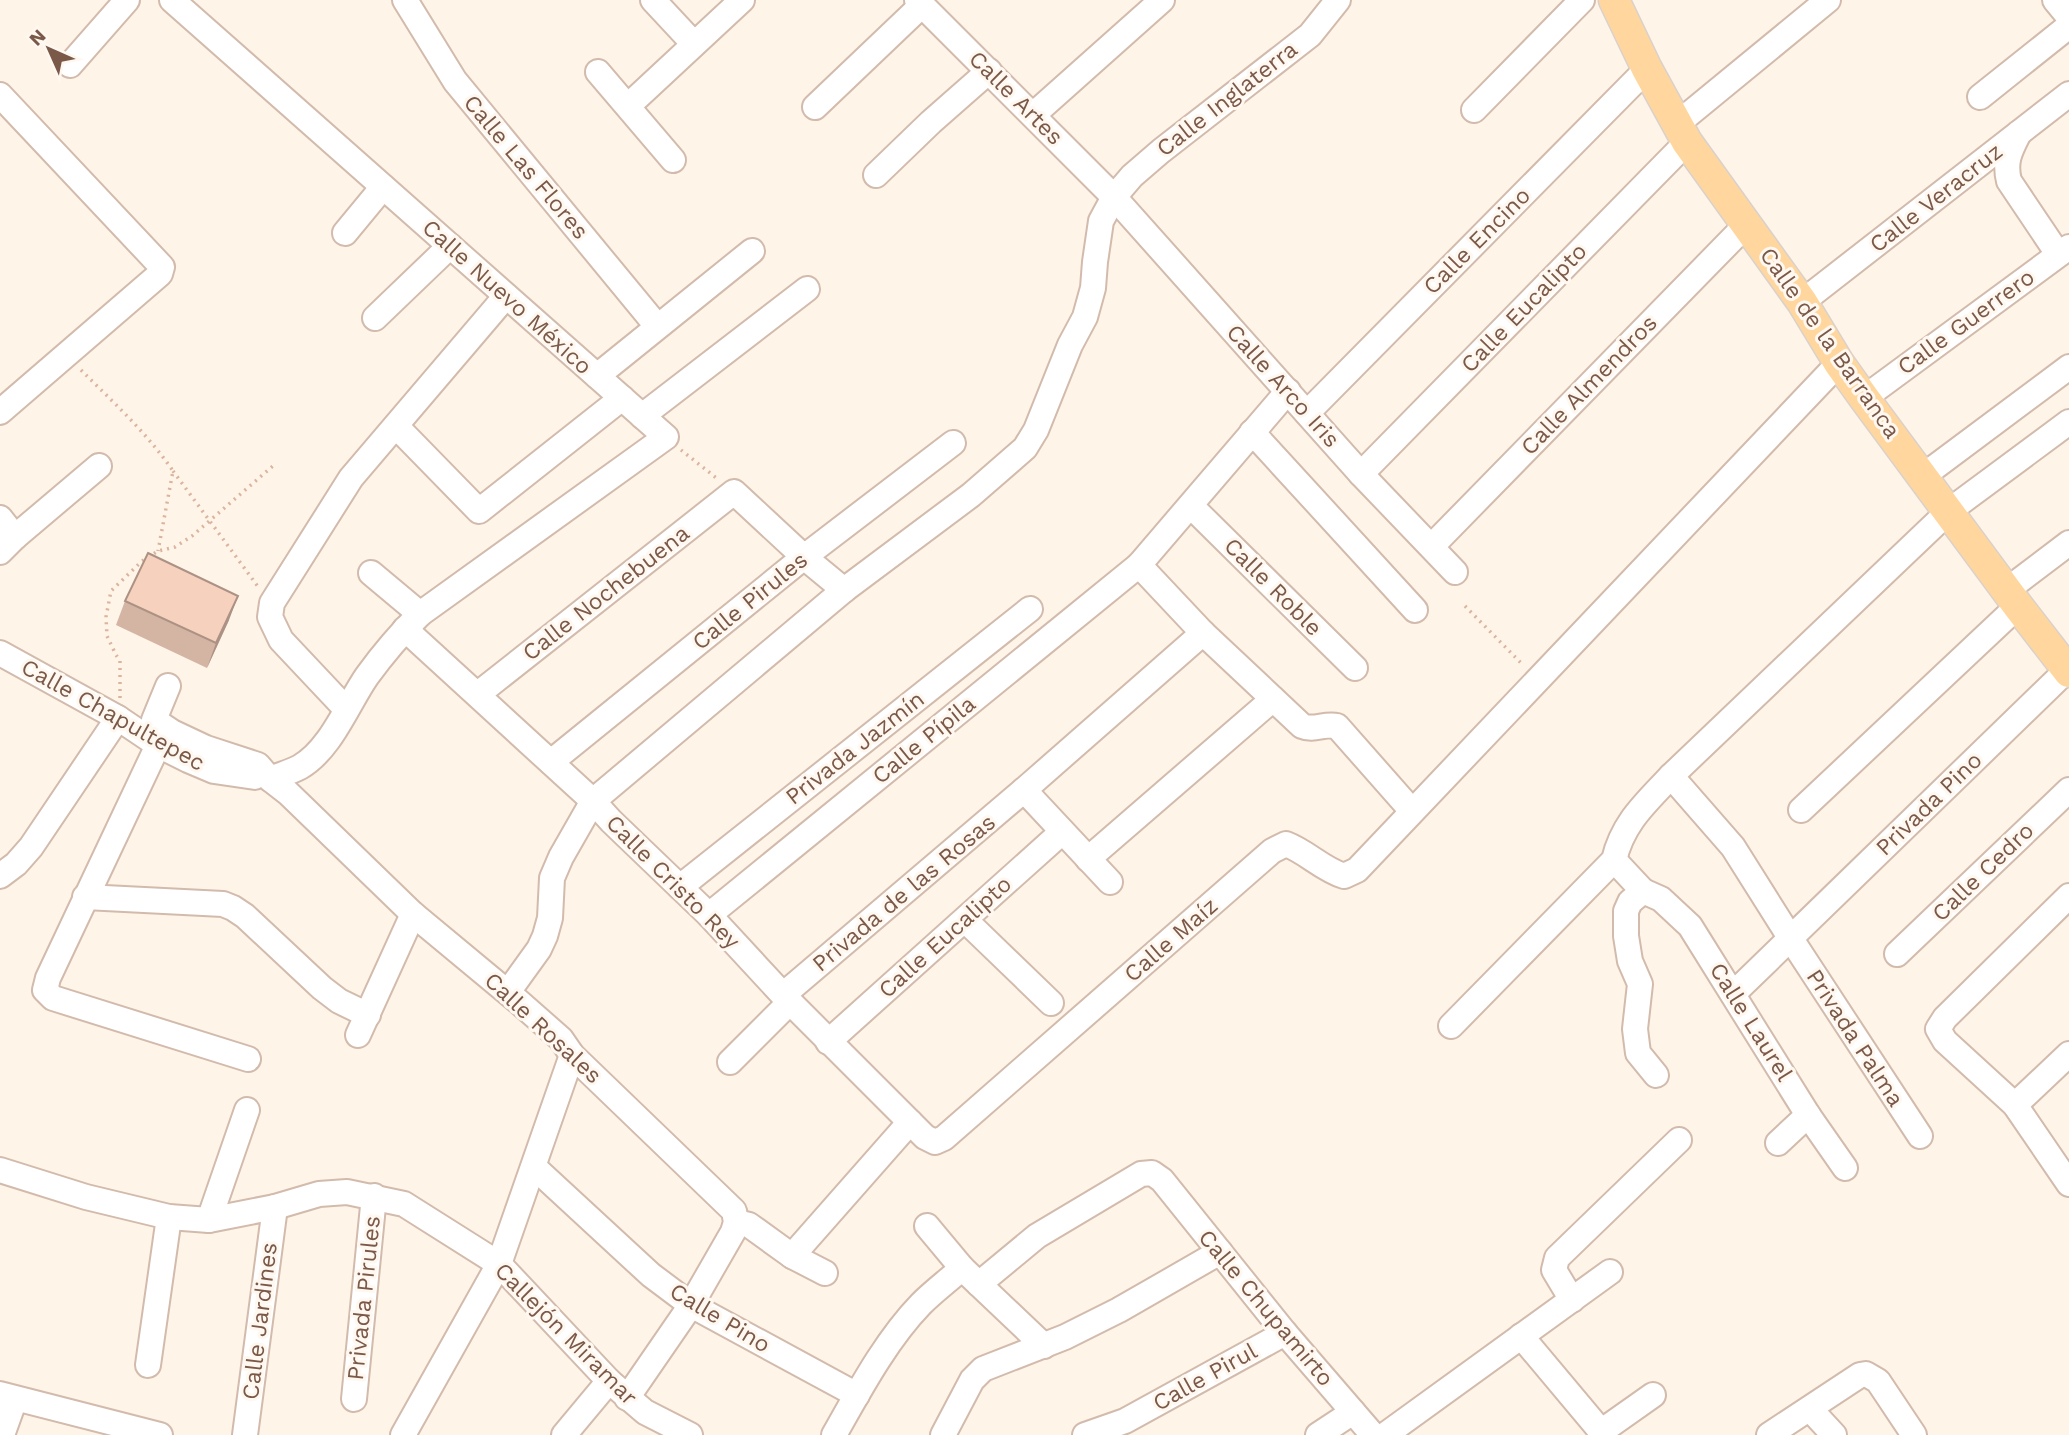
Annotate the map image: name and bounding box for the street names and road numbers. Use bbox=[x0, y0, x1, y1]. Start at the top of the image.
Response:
street label: Calle Inglaterra bbox=[1151, 36, 1303, 162]
street label: Calle Artes bbox=[963, 45, 1069, 151]
street label: Calle Las Flores bbox=[458, 89, 594, 245]
street label: Calle Veracruz bbox=[1864, 138, 2008, 258]
street label: Calle Encino bbox=[1418, 182, 1536, 300]
street label: Calle Nuevo México bbox=[417, 214, 597, 380]
street label: Calle Eucalipto bbox=[1456, 238, 1592, 378]
street label: Calle de la Barranca bbox=[1754, 242, 1906, 444]
street label: Calle Guerrero bbox=[1892, 263, 2040, 381]
street label: Calle Almendros bbox=[1515, 309, 1663, 461]
street label: Calle Arco Iris bbox=[1221, 319, 1345, 453]
street label: Calle Nochebuena bbox=[517, 520, 695, 666]
street label: Calle Roble bbox=[1218, 532, 1328, 642]
street label: Calle Pirules bbox=[687, 546, 813, 656]
street label: Calle Chapultepec bbox=[16, 653, 210, 777]
street label: Privada Jazmín bbox=[780, 685, 930, 811]
street label: Calle Pípila bbox=[867, 690, 981, 790]
street label: Privada Pino bbox=[1870, 747, 1988, 861]
street label: Calle Cristo Rey bbox=[600, 809, 746, 955]
street label: Privada de las Rosas bbox=[807, 809, 1001, 977]
street label: Calle Cedro bbox=[1927, 817, 2039, 927]
street label: Calle Eucalipto bbox=[873, 870, 1017, 1004]
street label: Calle Maíz bbox=[1119, 892, 1223, 988]
street label: Calle Laurel bbox=[1704, 958, 1798, 1086]
street label: Privada Palma bbox=[1801, 964, 1909, 1112]
street label: Calle Rosales bbox=[479, 967, 607, 1089]
street label: Privada Pirules bbox=[342, 1214, 386, 1382]
street label: Calle Chupamirto bbox=[1193, 1224, 1339, 1392]
street label: Calle Jardines bbox=[237, 1241, 283, 1401]
street label: Callejón Miramar bbox=[489, 1257, 643, 1411]
street label: Calle Pino bbox=[665, 1278, 775, 1358]
street label: Calle Pirul bbox=[1148, 1337, 1262, 1417]

